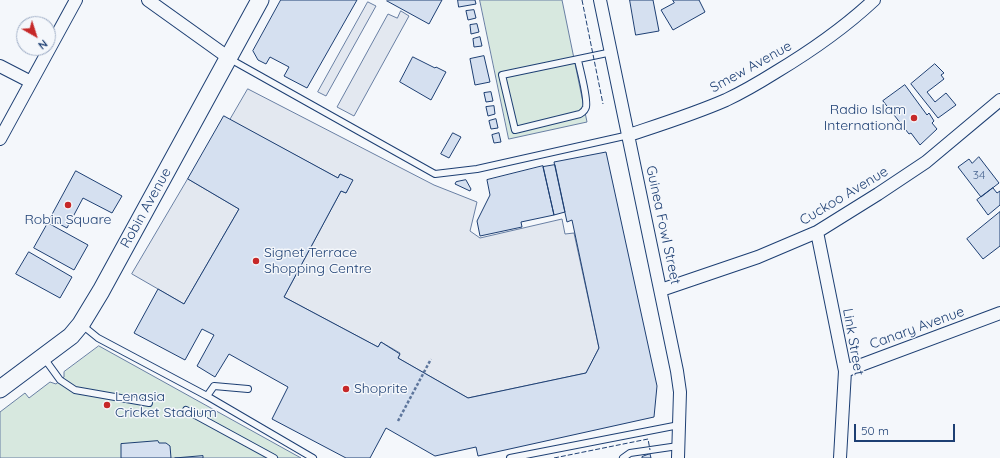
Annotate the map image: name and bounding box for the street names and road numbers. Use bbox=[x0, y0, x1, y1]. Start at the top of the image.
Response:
street label: Smew Avenue bbox=[707, 38, 795, 96]
street label: Cuckoo Avenue bbox=[797, 163, 891, 229]
street label: Guinea Fowl Street bbox=[642, 164, 684, 286]
street label: Robin Avenue bbox=[117, 165, 175, 251]
street label: Canary Avenue bbox=[867, 303, 967, 353]
street label: Link Street bbox=[839, 307, 867, 377]

